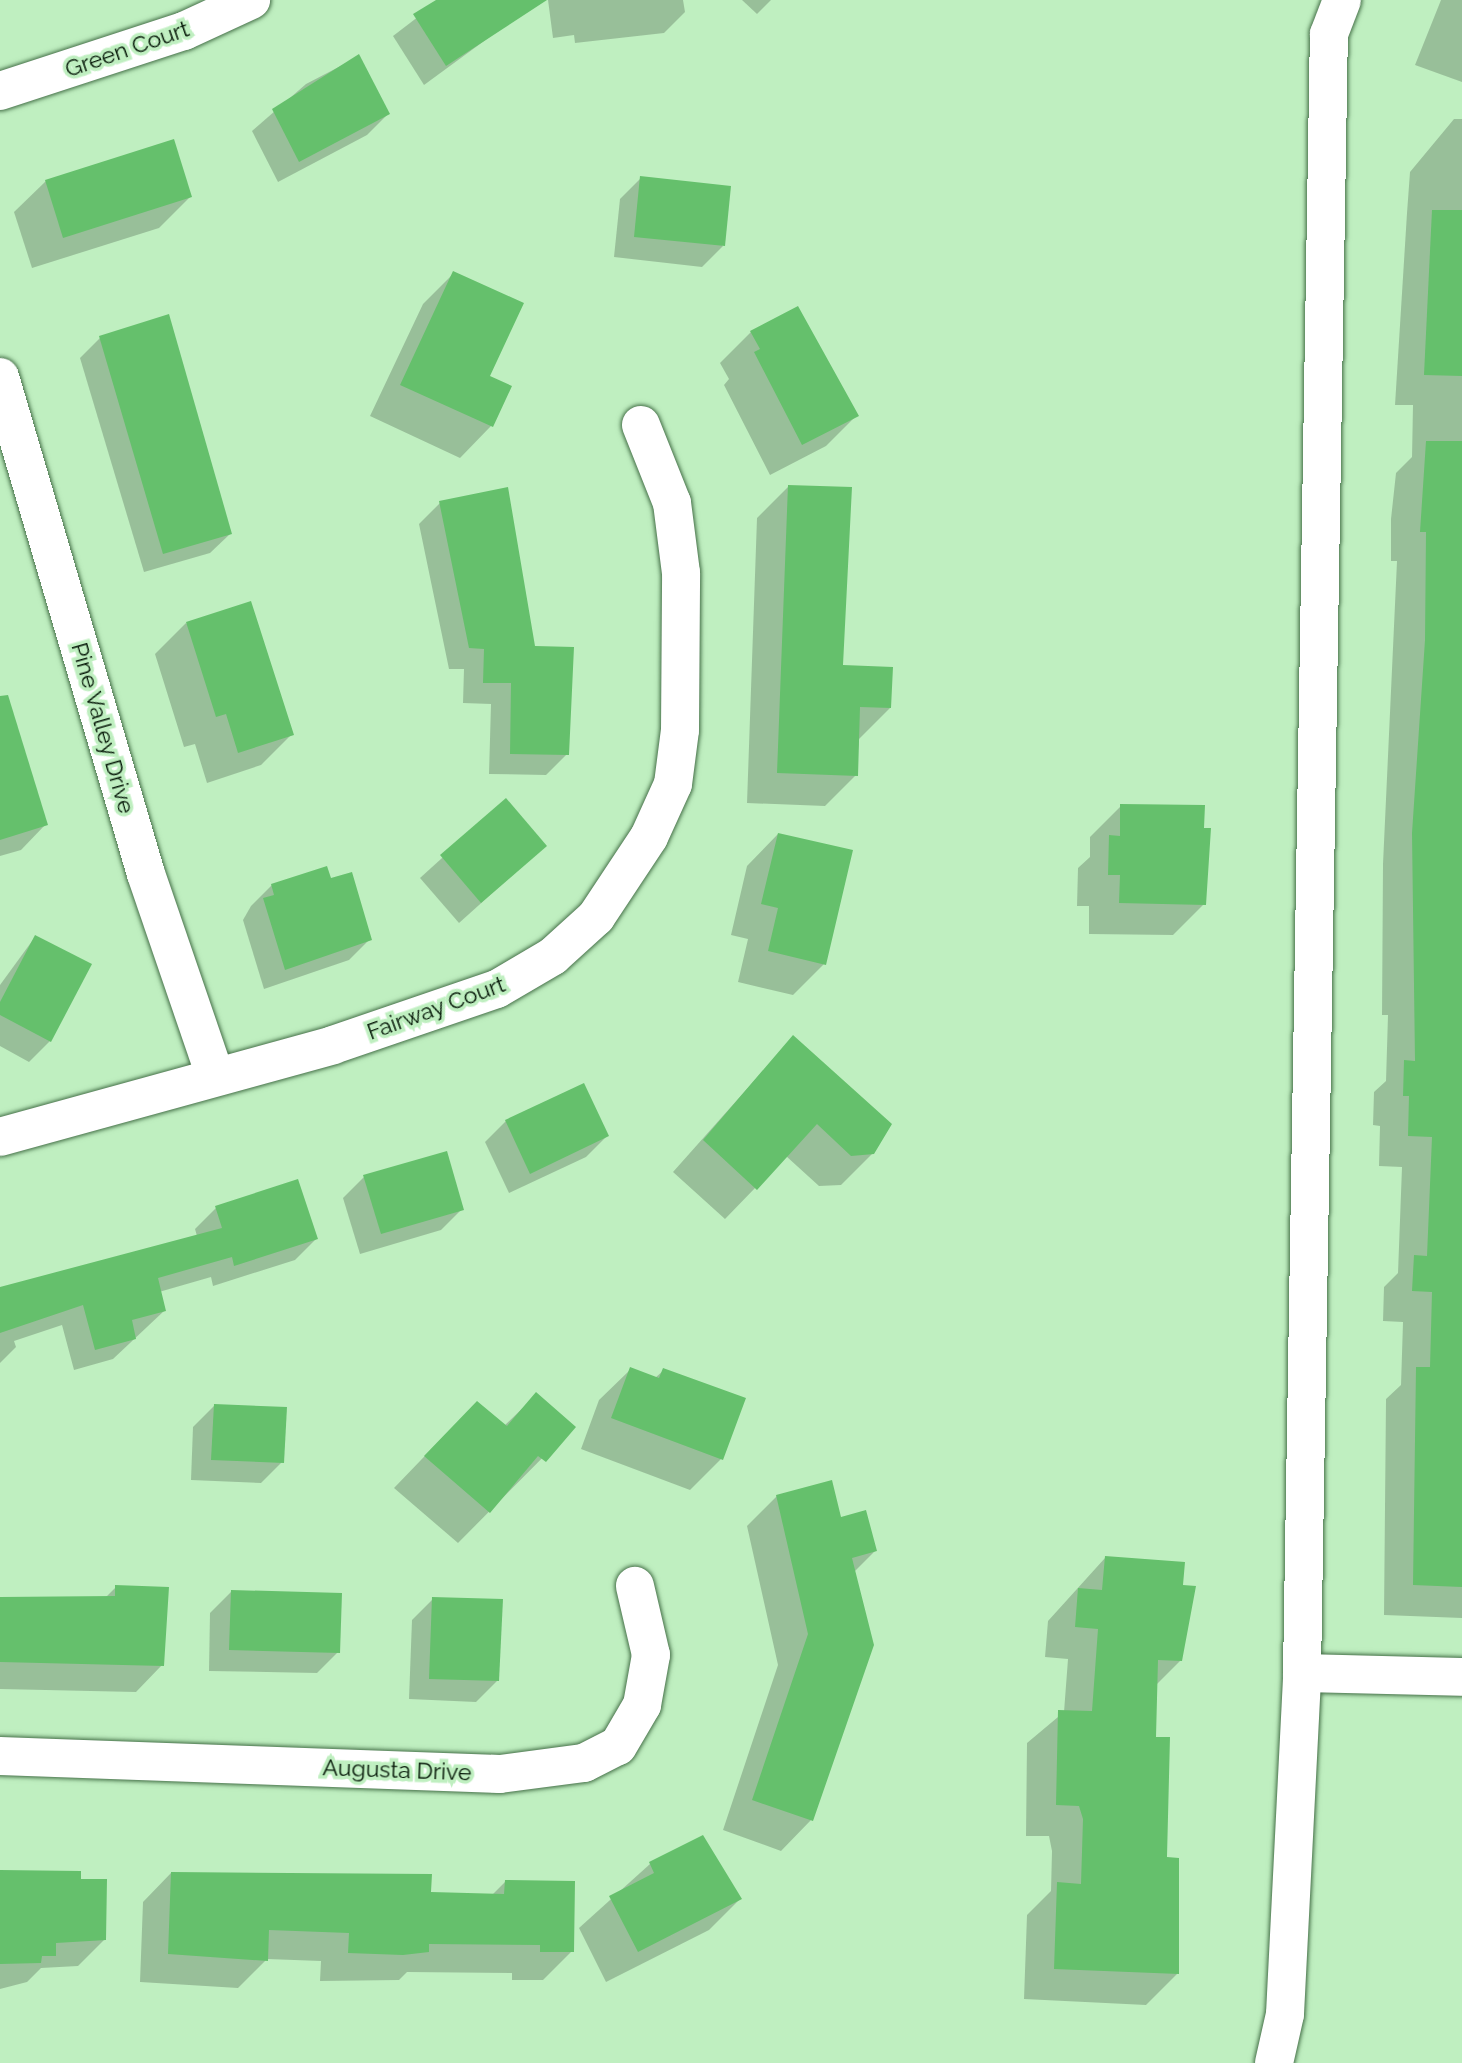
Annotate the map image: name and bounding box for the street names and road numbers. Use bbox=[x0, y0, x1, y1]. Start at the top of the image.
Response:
street label: Green Court bbox=[61, 15, 193, 83]
street label: Pine Valley Drive bbox=[65, 639, 141, 817]
street label: Fairway Court bbox=[363, 970, 509, 1046]
street label: Augusta Drive bbox=[322, 1754, 472, 1786]

